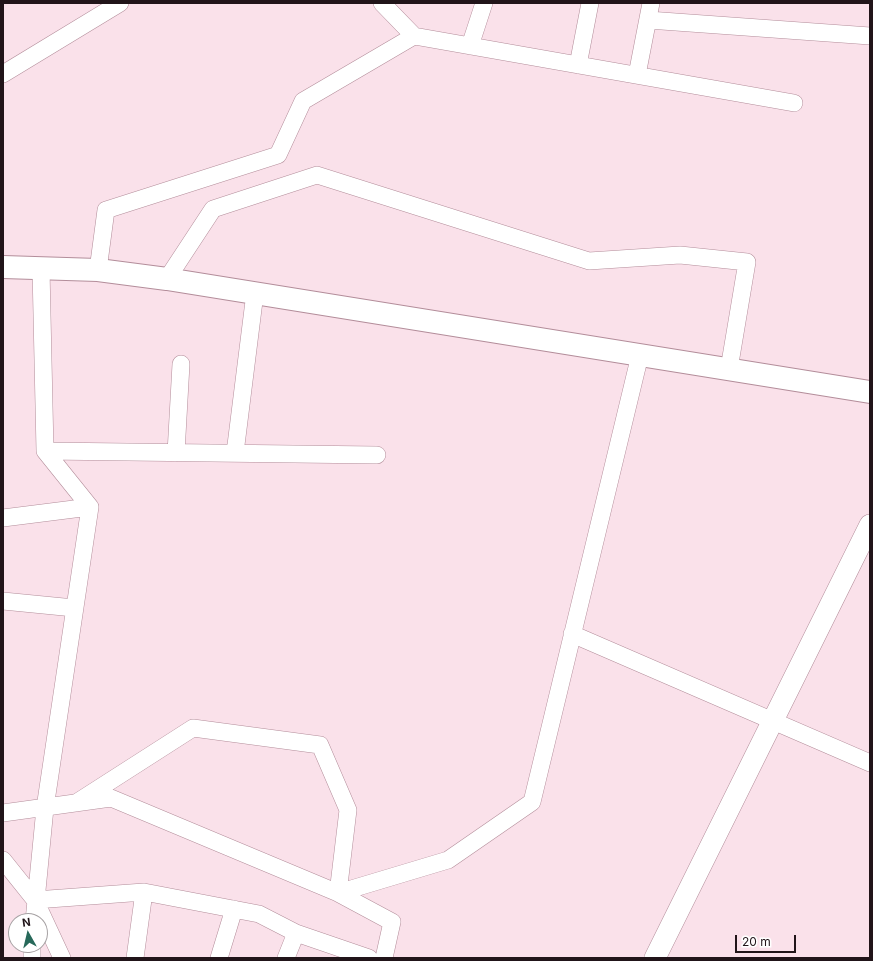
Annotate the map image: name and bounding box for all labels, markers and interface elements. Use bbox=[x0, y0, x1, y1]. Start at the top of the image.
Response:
north arrow bbox=[8, 913, 48, 953]
text: N bbox=[21, 915, 32, 930]
scale bar bbox=[737, 927, 798, 953]
text: 20 m bbox=[742, 934, 771, 949]

